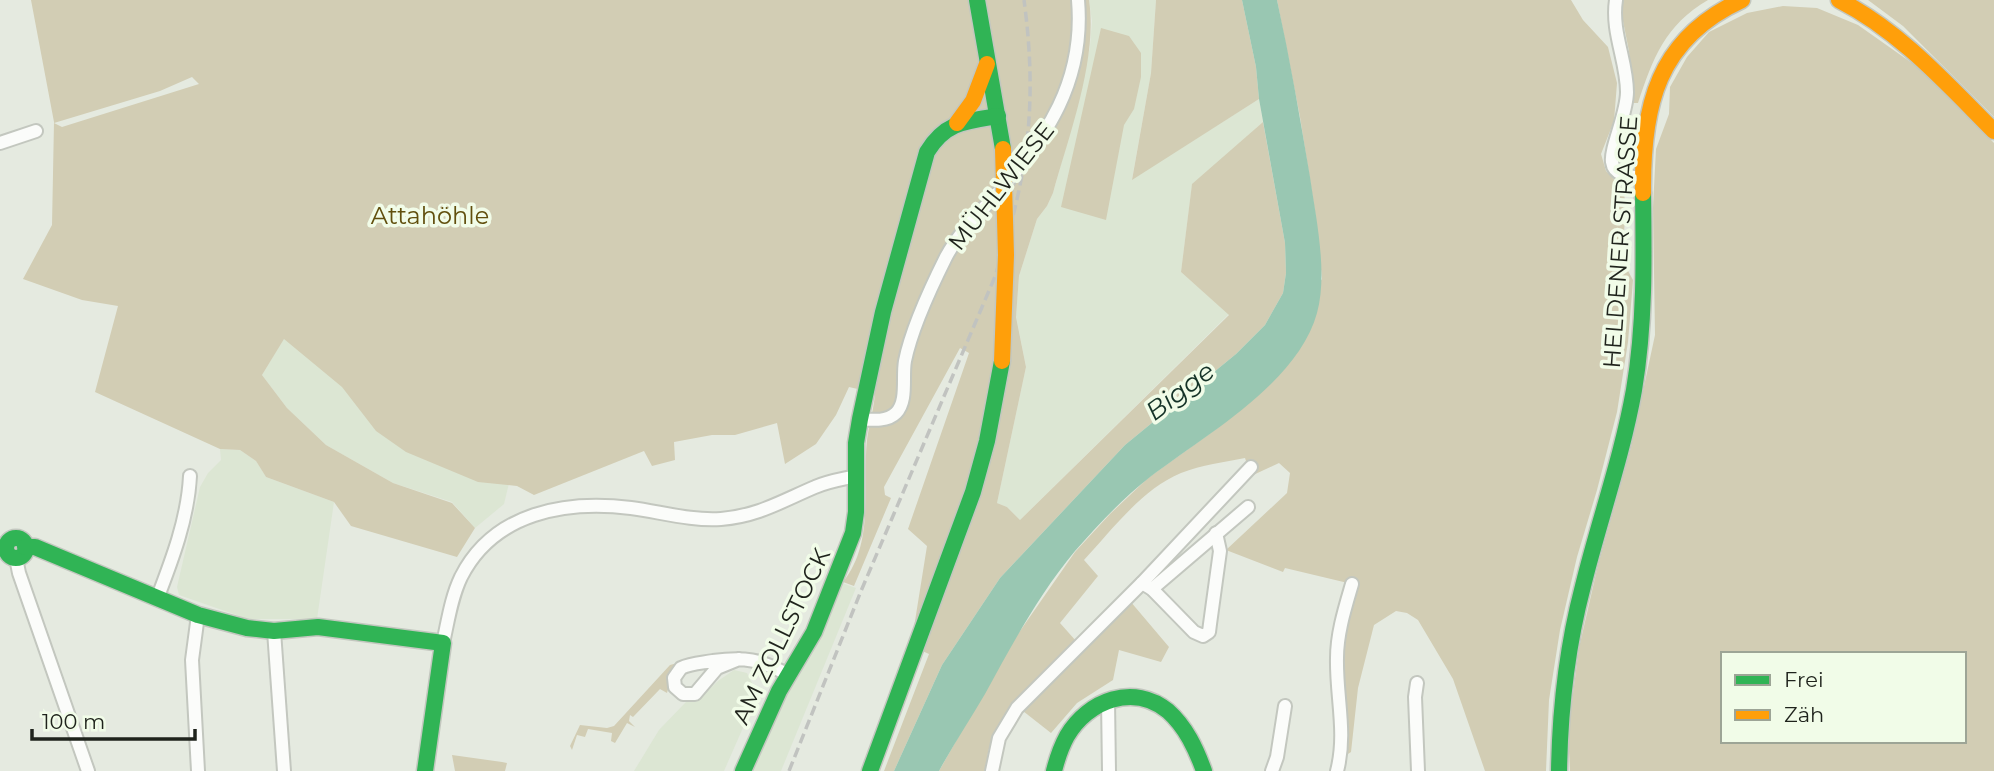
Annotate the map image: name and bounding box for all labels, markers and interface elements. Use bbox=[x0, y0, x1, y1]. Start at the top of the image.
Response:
street label: HELDENER STRASSE bbox=[1597, 115, 1643, 369]
street label: MÜHLWIESE bbox=[942, 116, 1060, 256]
park label: Attahöhle bbox=[371, 201, 489, 230]
water label: Bigge bbox=[1139, 355, 1221, 427]
street label: AM ZOLLSTOCK bbox=[726, 543, 836, 729]
legend bbox=[1721, 652, 1966, 743]
text: Frei bbox=[1784, 667, 1824, 692]
scale bar bbox=[32, 698, 194, 742]
text: Zäh bbox=[1784, 702, 1824, 727]
text: 100 m bbox=[42, 709, 105, 734]

